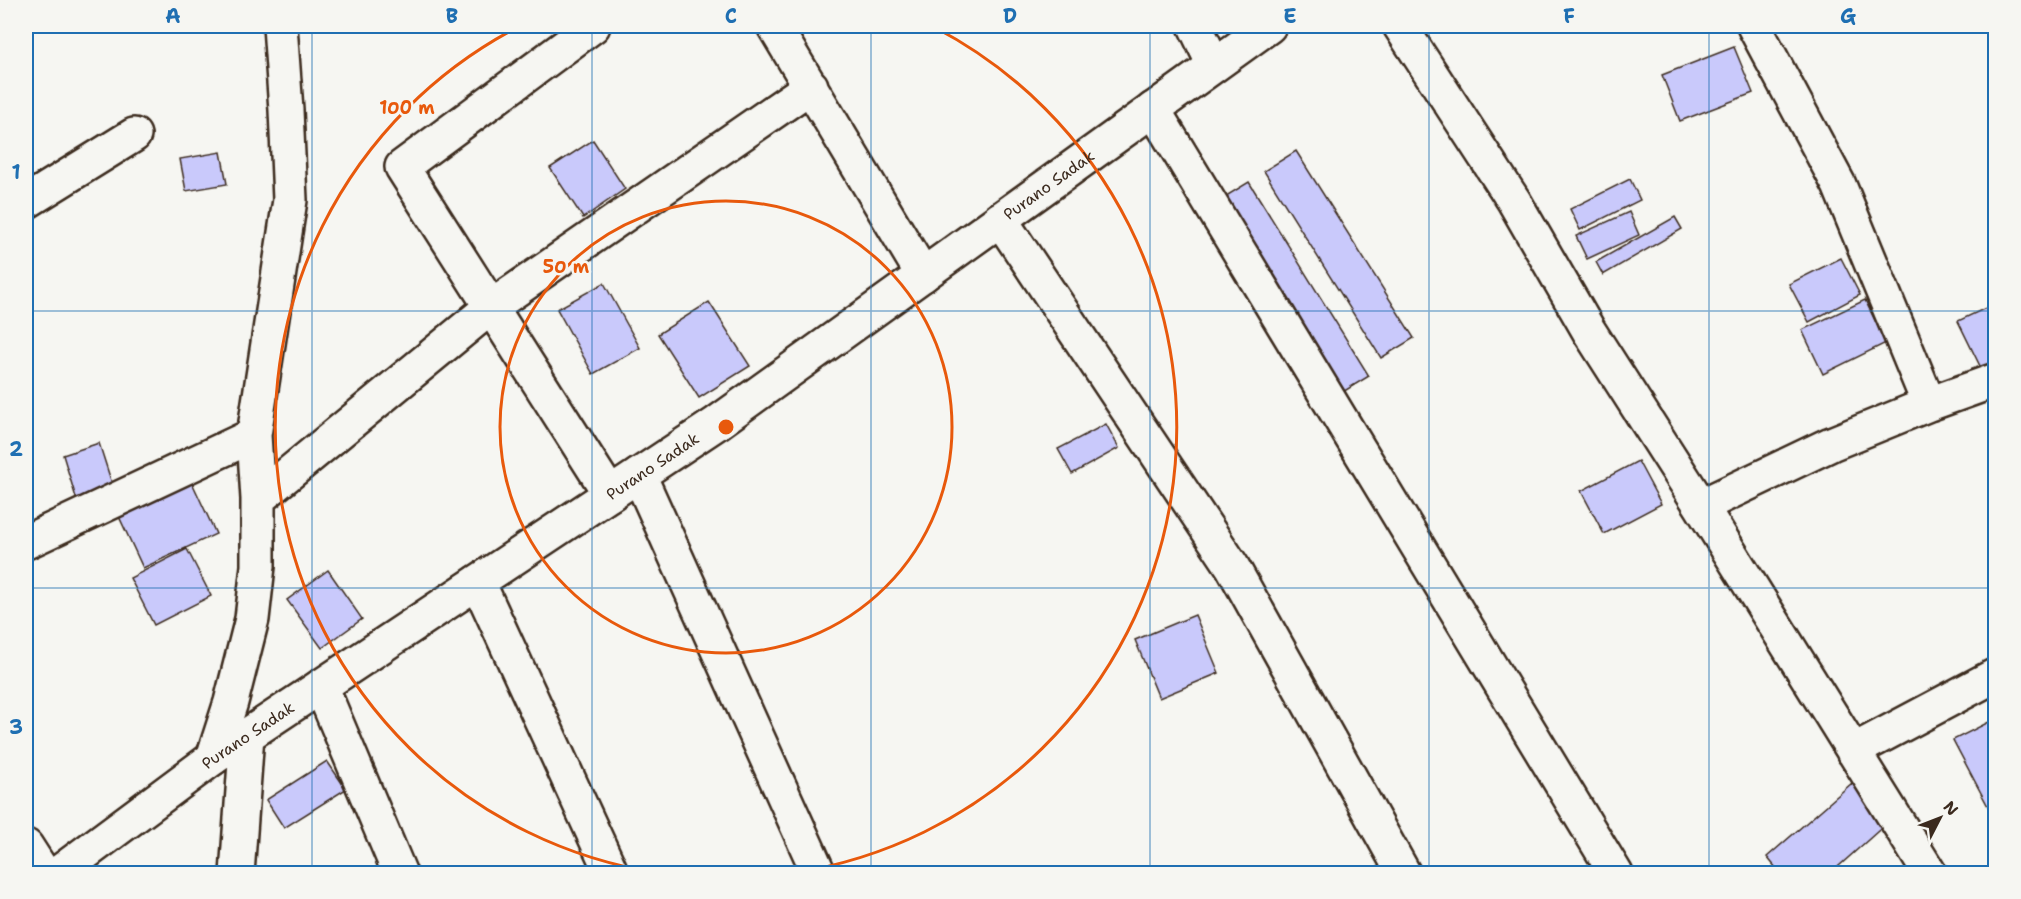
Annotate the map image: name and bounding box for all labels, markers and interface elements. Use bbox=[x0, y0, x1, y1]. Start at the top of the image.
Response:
text: A bbox=[165, 3, 181, 29]
text: B bbox=[446, 3, 458, 29]
text: C bbox=[725, 3, 737, 29]
text: D bbox=[1003, 3, 1017, 29]
text: E bbox=[1283, 3, 1297, 29]
text: F bbox=[1563, 3, 1575, 29]
text: G bbox=[1840, 3, 1856, 29]
text: 100 m bbox=[379, 96, 435, 120]
street label: Purano Sadak bbox=[999, 145, 1098, 224]
text: 1 bbox=[11, 159, 21, 185]
text: 50 m bbox=[543, 255, 590, 279]
centre of rings bbox=[716, 417, 736, 437]
street label: Purano Sadak bbox=[602, 427, 703, 504]
text: 2 bbox=[9, 436, 23, 462]
street label: Purano Sadak bbox=[197, 697, 298, 774]
text: 3 bbox=[9, 714, 23, 740]
north arrow bbox=[1910, 788, 1970, 848]
text: N bbox=[1939, 797, 1963, 820]

